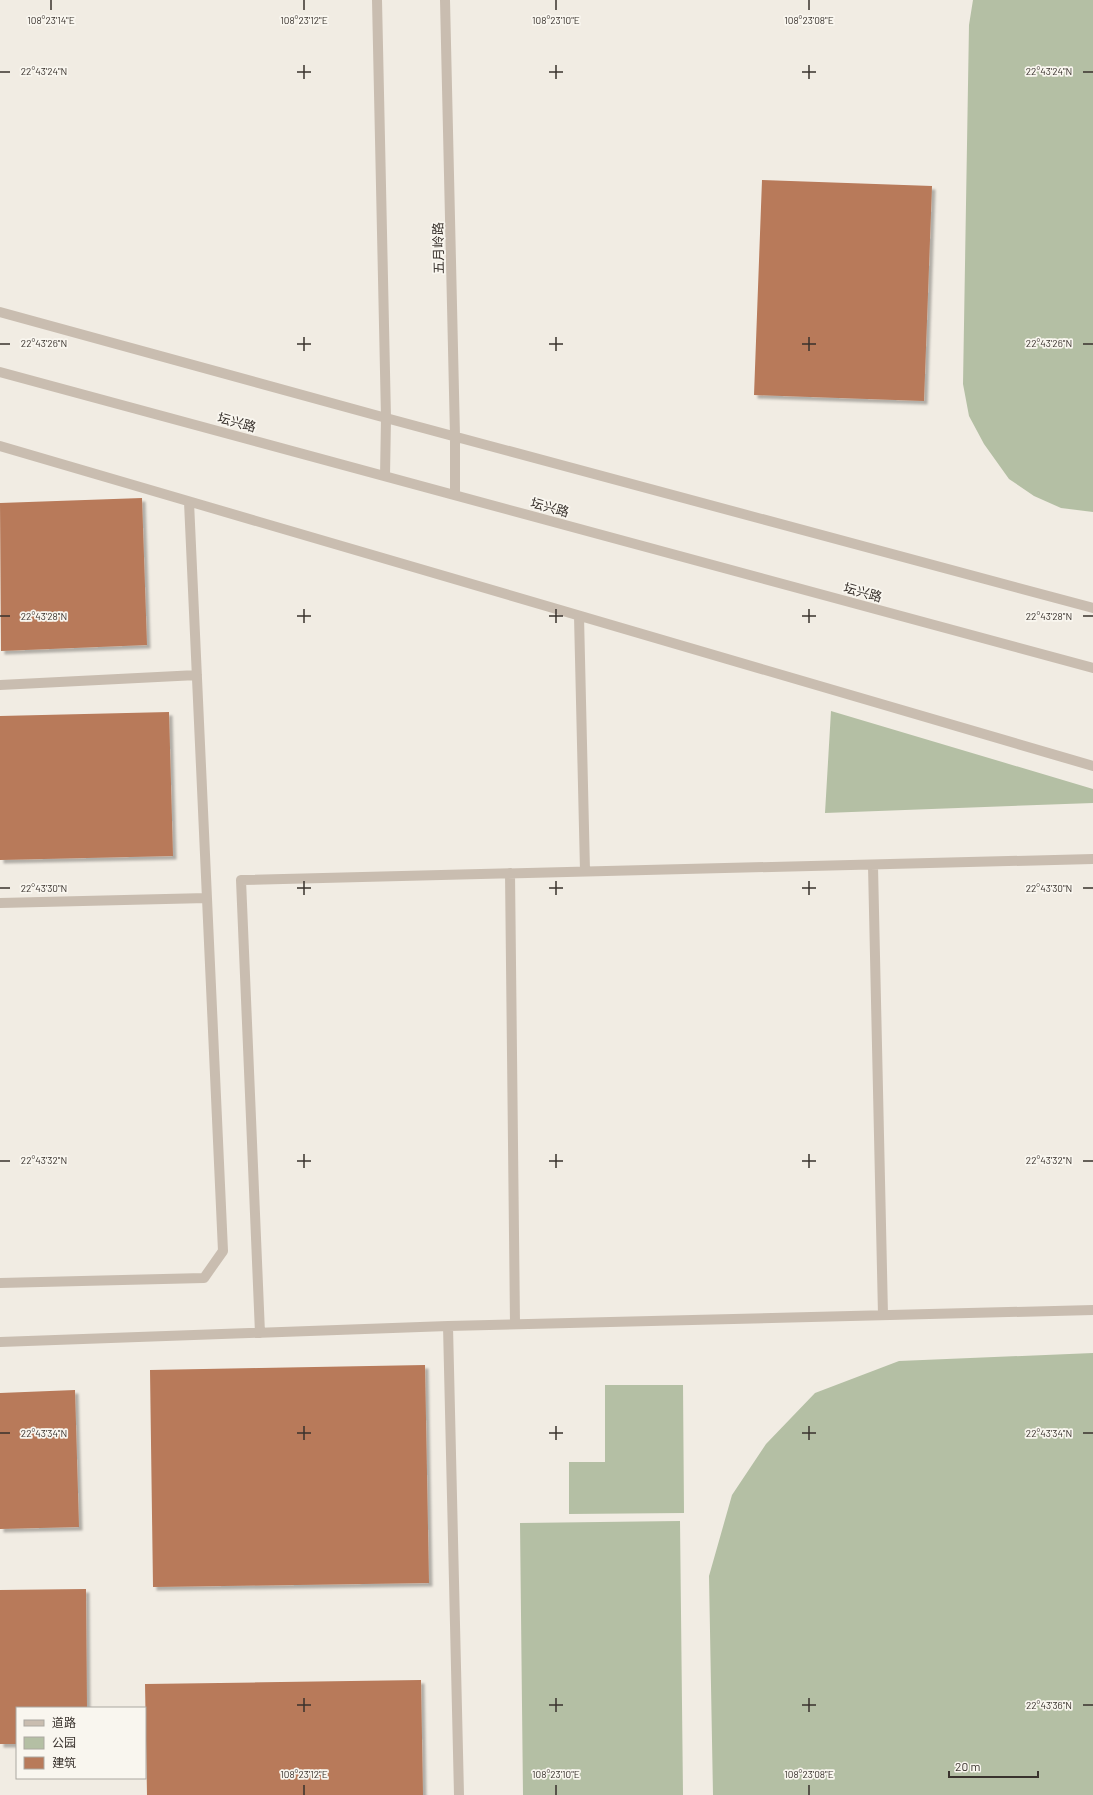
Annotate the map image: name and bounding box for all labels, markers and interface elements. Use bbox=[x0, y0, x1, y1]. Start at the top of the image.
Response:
text: 108°23'14"E bbox=[27, 14, 75, 26]
text: 108°23'12"E bbox=[280, 14, 328, 26]
text: 108°23'10"E bbox=[532, 14, 580, 26]
text: 108°23'08"E bbox=[784, 14, 834, 26]
text: 22°43'24"N bbox=[21, 65, 67, 77]
text: 22°43'24"N bbox=[1026, 65, 1072, 77]
street label: 五月岭路 bbox=[430, 222, 446, 274]
text: 22°43'26"N bbox=[21, 337, 67, 349]
text: 22°43'26"N bbox=[1026, 337, 1072, 349]
street label: 坛兴路 bbox=[216, 409, 258, 435]
street label: 坛兴路 bbox=[529, 494, 571, 520]
street label: 坛兴路 bbox=[842, 579, 884, 605]
text: 22°43'28"N bbox=[21, 610, 67, 622]
text: 22°43'28"N bbox=[1026, 610, 1072, 622]
text: 22°43'30"N bbox=[21, 882, 67, 894]
text: 22°43'30"N bbox=[1026, 882, 1072, 894]
text: 22°43'32"N bbox=[21, 1154, 67, 1166]
text: 22°43'32"N bbox=[1026, 1154, 1072, 1166]
text: 22°43'34"N bbox=[21, 1427, 67, 1439]
text: 22°43'34"N bbox=[1026, 1427, 1072, 1439]
text: 22°43'36"N bbox=[1026, 1699, 1072, 1711]
legend bbox=[16, 1707, 146, 1779]
text: 道路 bbox=[52, 1715, 76, 1729]
text: 公园 bbox=[52, 1735, 76, 1749]
scale bar bbox=[949, 1753, 1038, 1779]
text: 建筑 bbox=[52, 1755, 76, 1769]
text: 20 m bbox=[955, 1759, 981, 1773]
text: 108°23'12"E bbox=[280, 1768, 328, 1780]
text: 108°23'10"E bbox=[532, 1768, 580, 1780]
text: 108°23'08"E bbox=[784, 1768, 834, 1780]

